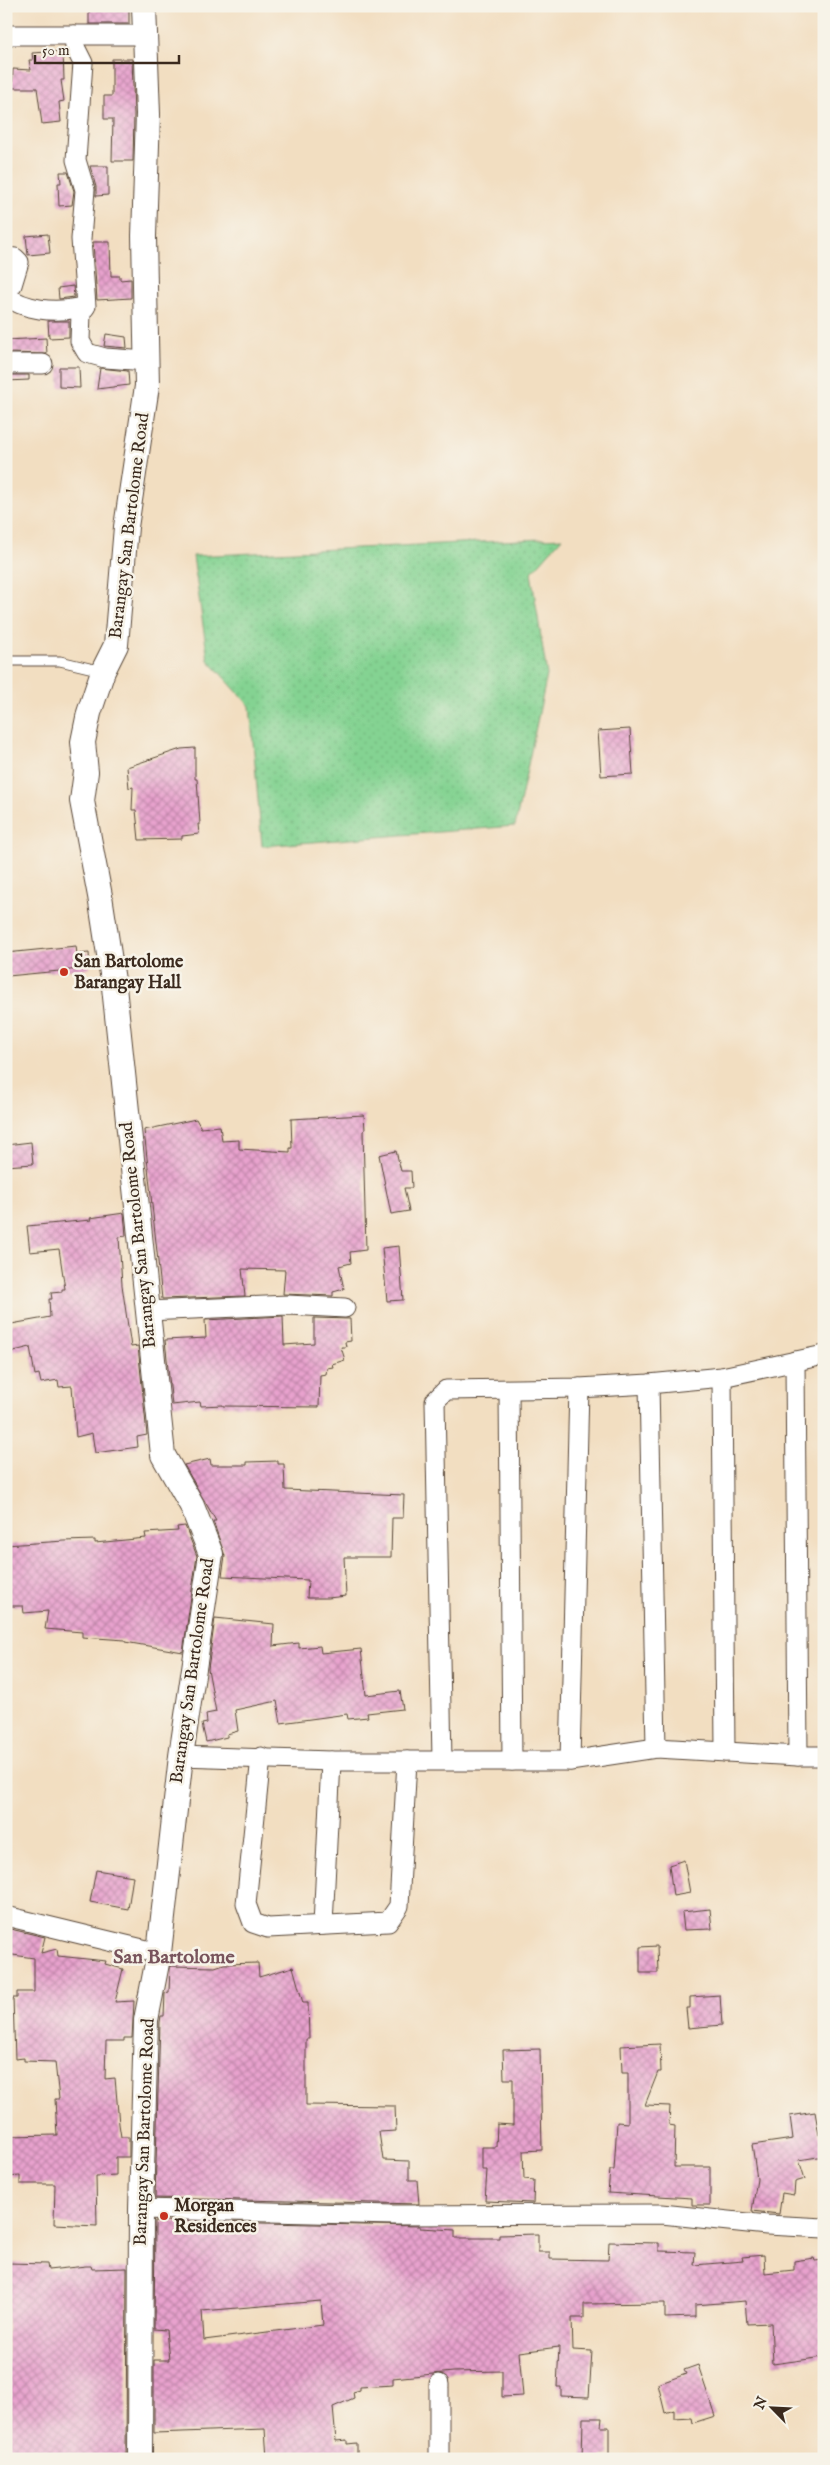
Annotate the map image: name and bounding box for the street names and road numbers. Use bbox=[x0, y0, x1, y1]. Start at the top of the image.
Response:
street label: Barangay San Bartolome Road bbox=[105, 411, 155, 640]
street label: Barangay San Bartolome Road bbox=[116, 1120, 162, 1349]
street label: Barangay San Bartolome Road bbox=[166, 1556, 220, 1785]
street label: Barangay San Bartolome Road bbox=[130, 2017, 160, 2246]

